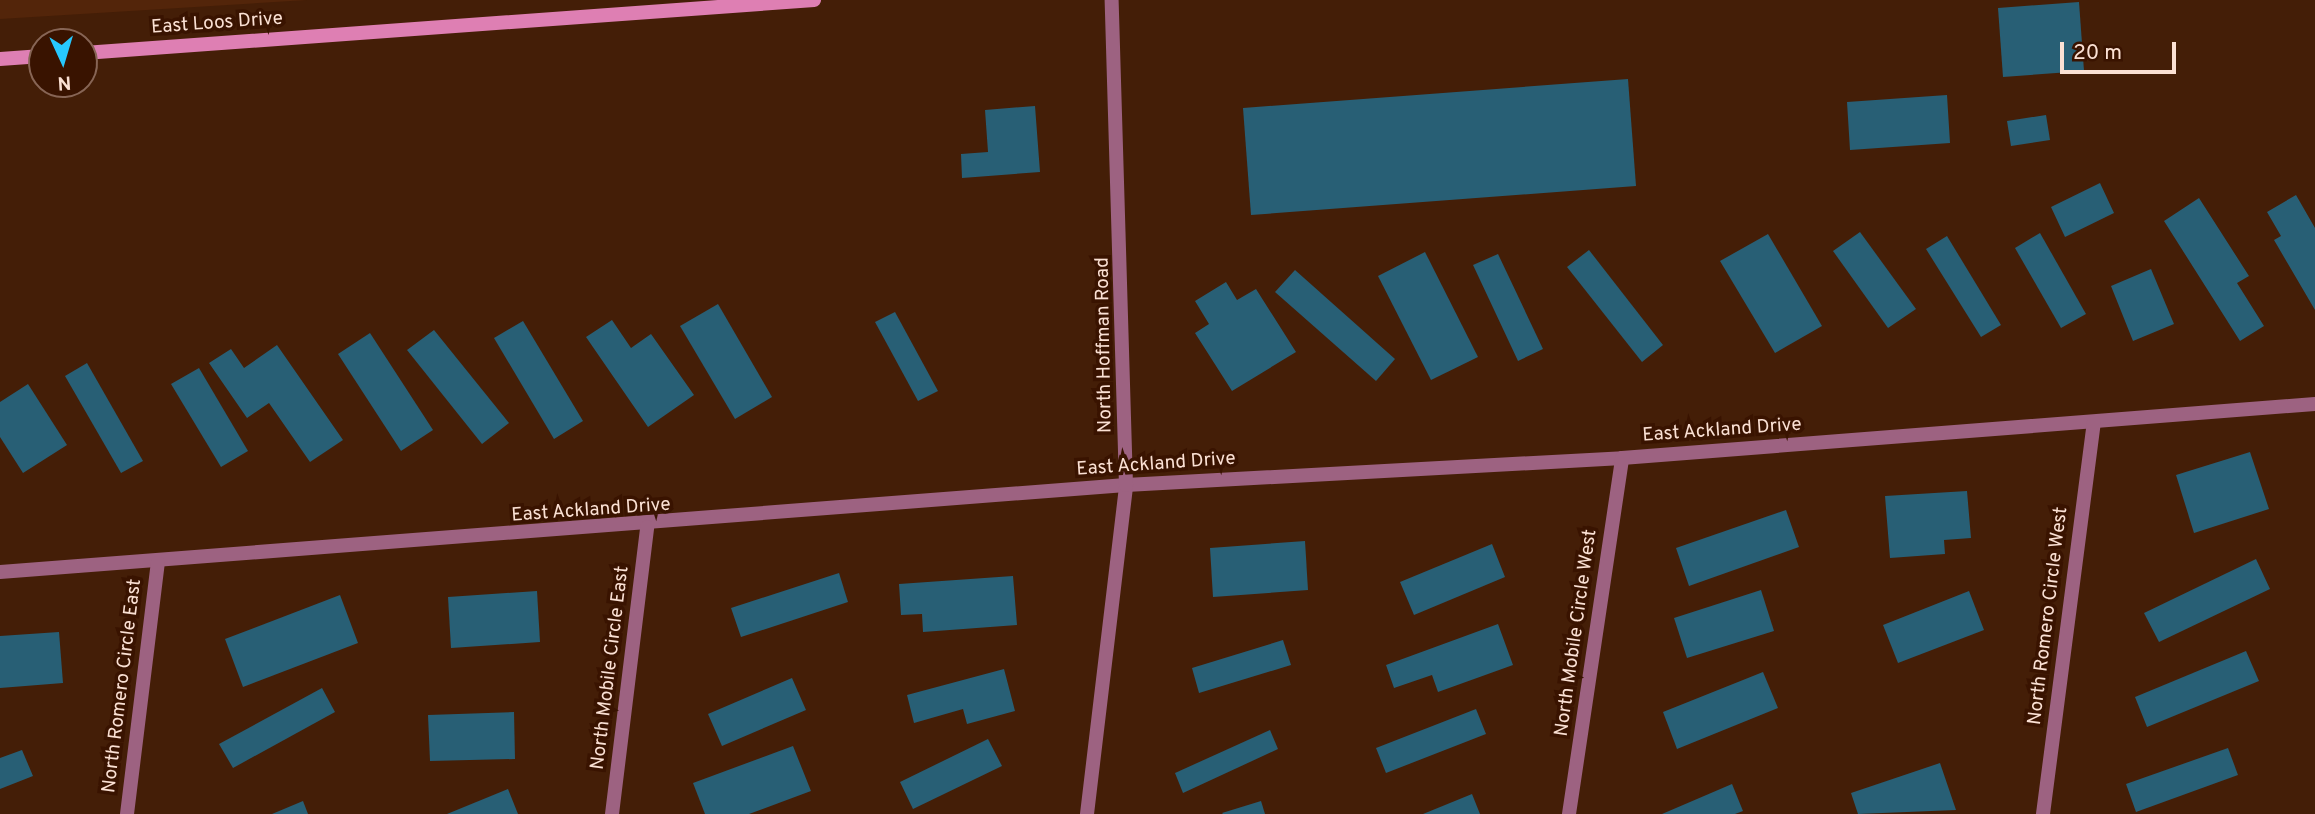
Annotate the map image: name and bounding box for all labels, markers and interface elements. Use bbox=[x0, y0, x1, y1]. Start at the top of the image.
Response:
street label: East Loos Drive bbox=[150, 8, 284, 40]
north arrow bbox=[28, 28, 98, 98]
scale bar bbox=[2063, 28, 2178, 72]
text: 20 m bbox=[2073, 40, 2122, 67]
text: N bbox=[57, 70, 72, 94]
street label: North Hoffman Road bbox=[1092, 257, 1118, 433]
street label: East Ackland Drive bbox=[1641, 414, 1803, 448]
street label: East Ackland Drive bbox=[1075, 448, 1237, 482]
street label: East Ackland Drive bbox=[510, 494, 672, 528]
street label: North Romero Circle West bbox=[2024, 506, 2074, 726]
street label: North Mobile Circle West bbox=[1551, 528, 1603, 738]
street label: North Mobile Circle East bbox=[587, 565, 635, 771]
street label: North Romero Circle East bbox=[99, 578, 147, 794]

